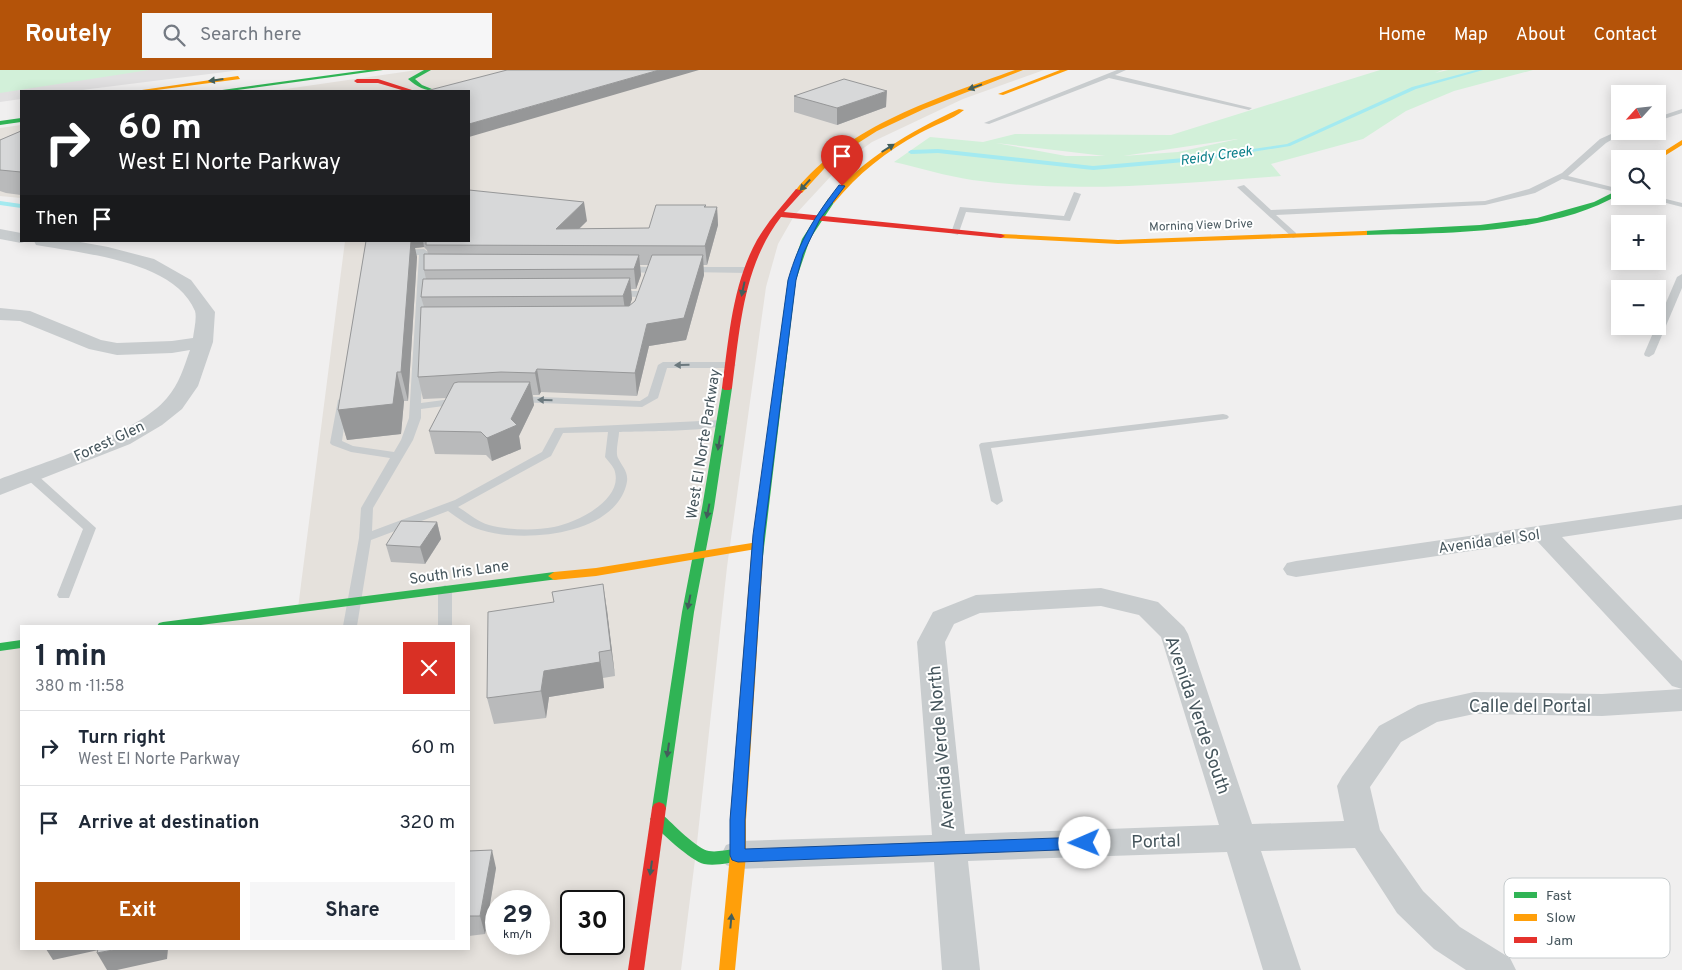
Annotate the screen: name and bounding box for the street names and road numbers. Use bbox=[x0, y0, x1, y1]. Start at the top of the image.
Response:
street label: Morning View Drive bbox=[1149, 216, 1253, 236]
street label: West El Norte Parkway bbox=[683, 368, 726, 521]
street label: Forest Glen bbox=[71, 418, 148, 467]
street label: Avenida del Sol bbox=[1437, 526, 1541, 559]
street label: South Iris Lane bbox=[408, 557, 510, 590]
street label: Avenida Verde South bbox=[1159, 633, 1234, 798]
street label: Avenida Verde North bbox=[924, 665, 961, 831]
street label: Calle del Portal bbox=[1469, 696, 1591, 719]
street label: Portal bbox=[1131, 830, 1181, 855]

